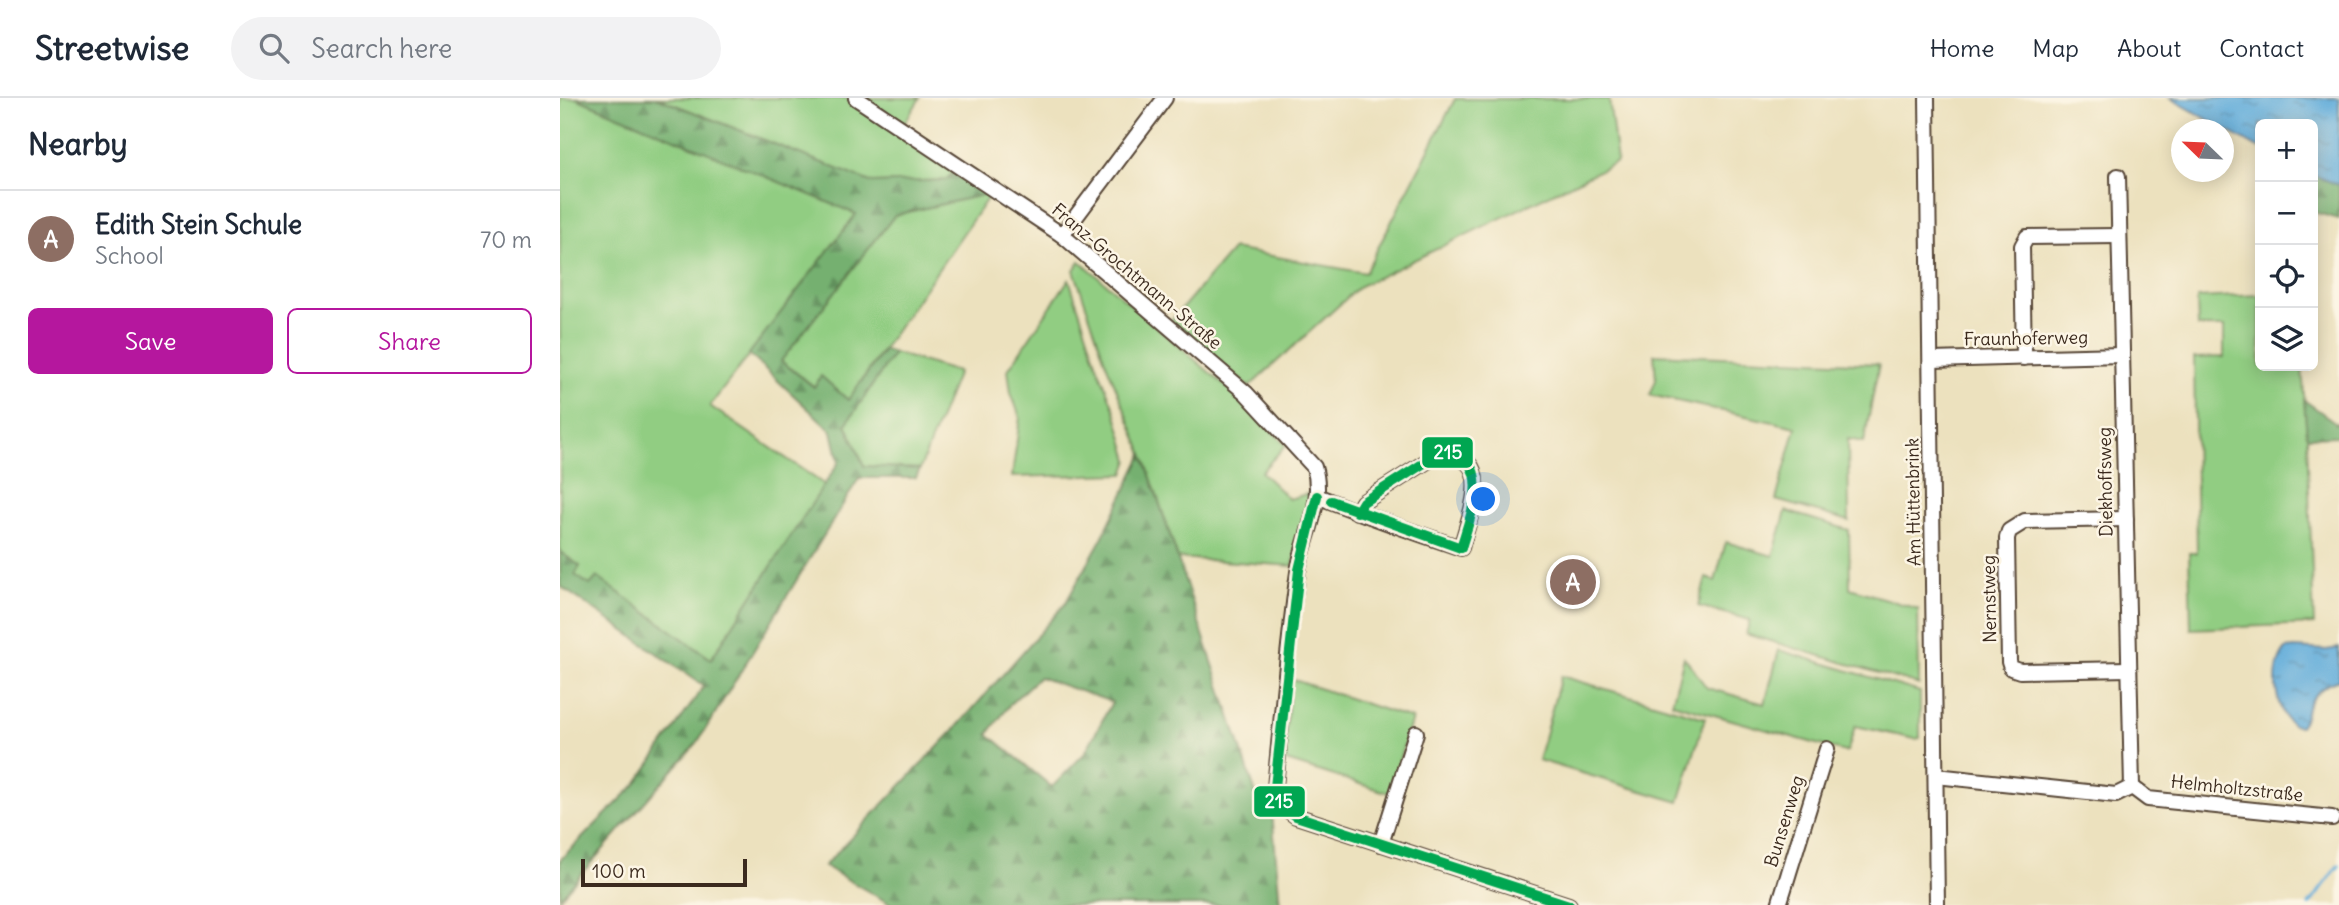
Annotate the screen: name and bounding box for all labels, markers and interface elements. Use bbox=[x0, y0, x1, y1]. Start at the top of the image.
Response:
search box bbox=[231, 17, 721, 80]
text: Streetwise bbox=[35, 27, 189, 69]
icon: search bbox=[255, 29, 293, 67]
text: Search here bbox=[311, 32, 452, 65]
text: Home bbox=[1930, 33, 1994, 63]
text: Map bbox=[2032, 33, 2079, 63]
text: About bbox=[2117, 33, 2181, 63]
text: Contact bbox=[2219, 33, 2304, 63]
north arrow bbox=[2171, 119, 2234, 182]
map controls bbox=[2255, 119, 2318, 371]
button: + bbox=[2255, 119, 2318, 182]
text: Nearby bbox=[28, 125, 128, 163]
button: − bbox=[2255, 182, 2318, 245]
street label: Franz-Grochtmann-Straße bbox=[1047, 198, 1227, 354]
text: Edith Stein Schule bbox=[95, 208, 302, 241]
text: A bbox=[44, 225, 58, 254]
text: 70 m bbox=[480, 225, 532, 254]
text: School bbox=[95, 241, 164, 270]
button: locate bbox=[2255, 245, 2318, 308]
button: Save bbox=[28, 308, 273, 374]
button: Share bbox=[287, 308, 532, 374]
button: layers bbox=[2255, 308, 2318, 371]
street label: Fraunhoferweg bbox=[1964, 325, 2088, 351]
street label: Diekhoffsweg bbox=[2093, 427, 2117, 537]
line badge: 215 bbox=[1421, 436, 1474, 469]
street label: Am Hüttenbrink bbox=[1900, 438, 1926, 566]
text: 215 bbox=[1434, 440, 1463, 464]
your location bbox=[1466, 482, 1500, 516]
street label: Nernstweg bbox=[1977, 555, 2001, 643]
pin: A bbox=[1550, 556, 1596, 608]
street label: Helmholtzstraße bbox=[2170, 770, 2304, 806]
street label: Bunsenweg bbox=[1759, 772, 1809, 870]
line badge: 215 bbox=[1253, 785, 1306, 818]
text: 215 bbox=[1265, 789, 1294, 813]
scale bar bbox=[581, 856, 747, 888]
text: 100 m bbox=[592, 859, 646, 883]

